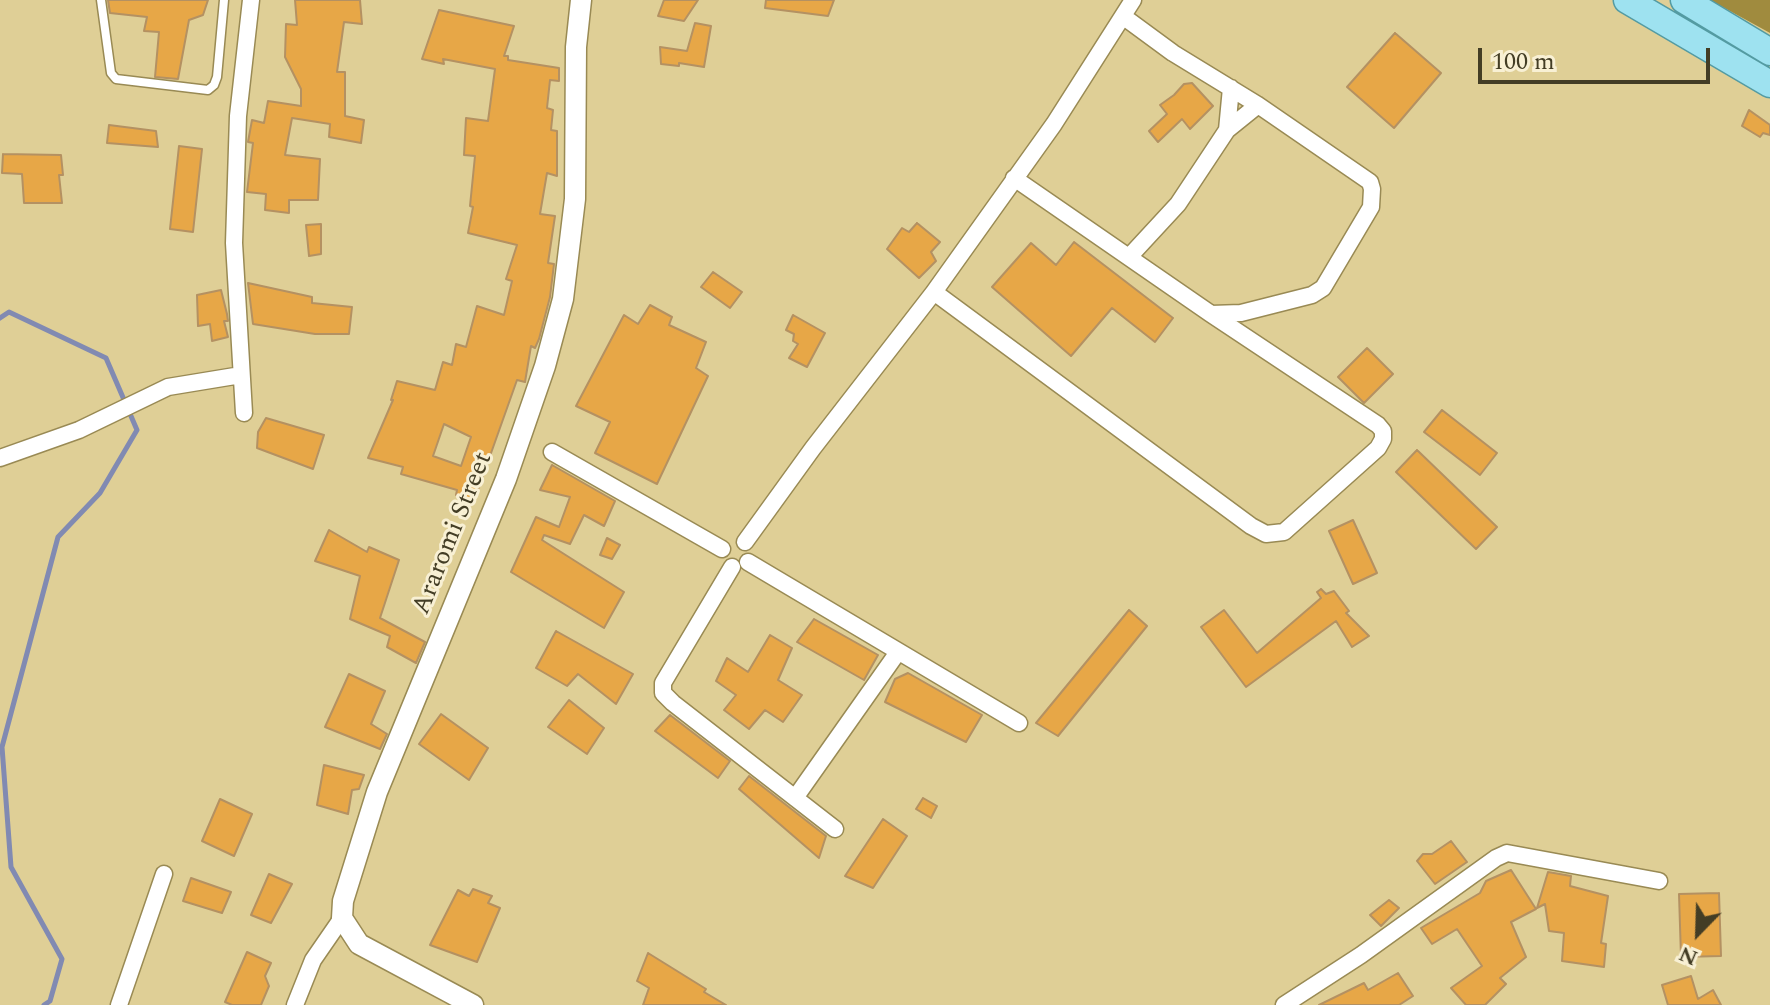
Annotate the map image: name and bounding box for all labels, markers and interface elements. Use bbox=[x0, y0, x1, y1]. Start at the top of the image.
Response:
scale bar bbox=[1482, 32, 1714, 82]
text: 100 m bbox=[1492, 44, 1555, 80]
street label: Araromi Street bbox=[407, 448, 501, 620]
north arrow bbox=[1658, 893, 1738, 973]
text: N bbox=[1674, 937, 1703, 974]

